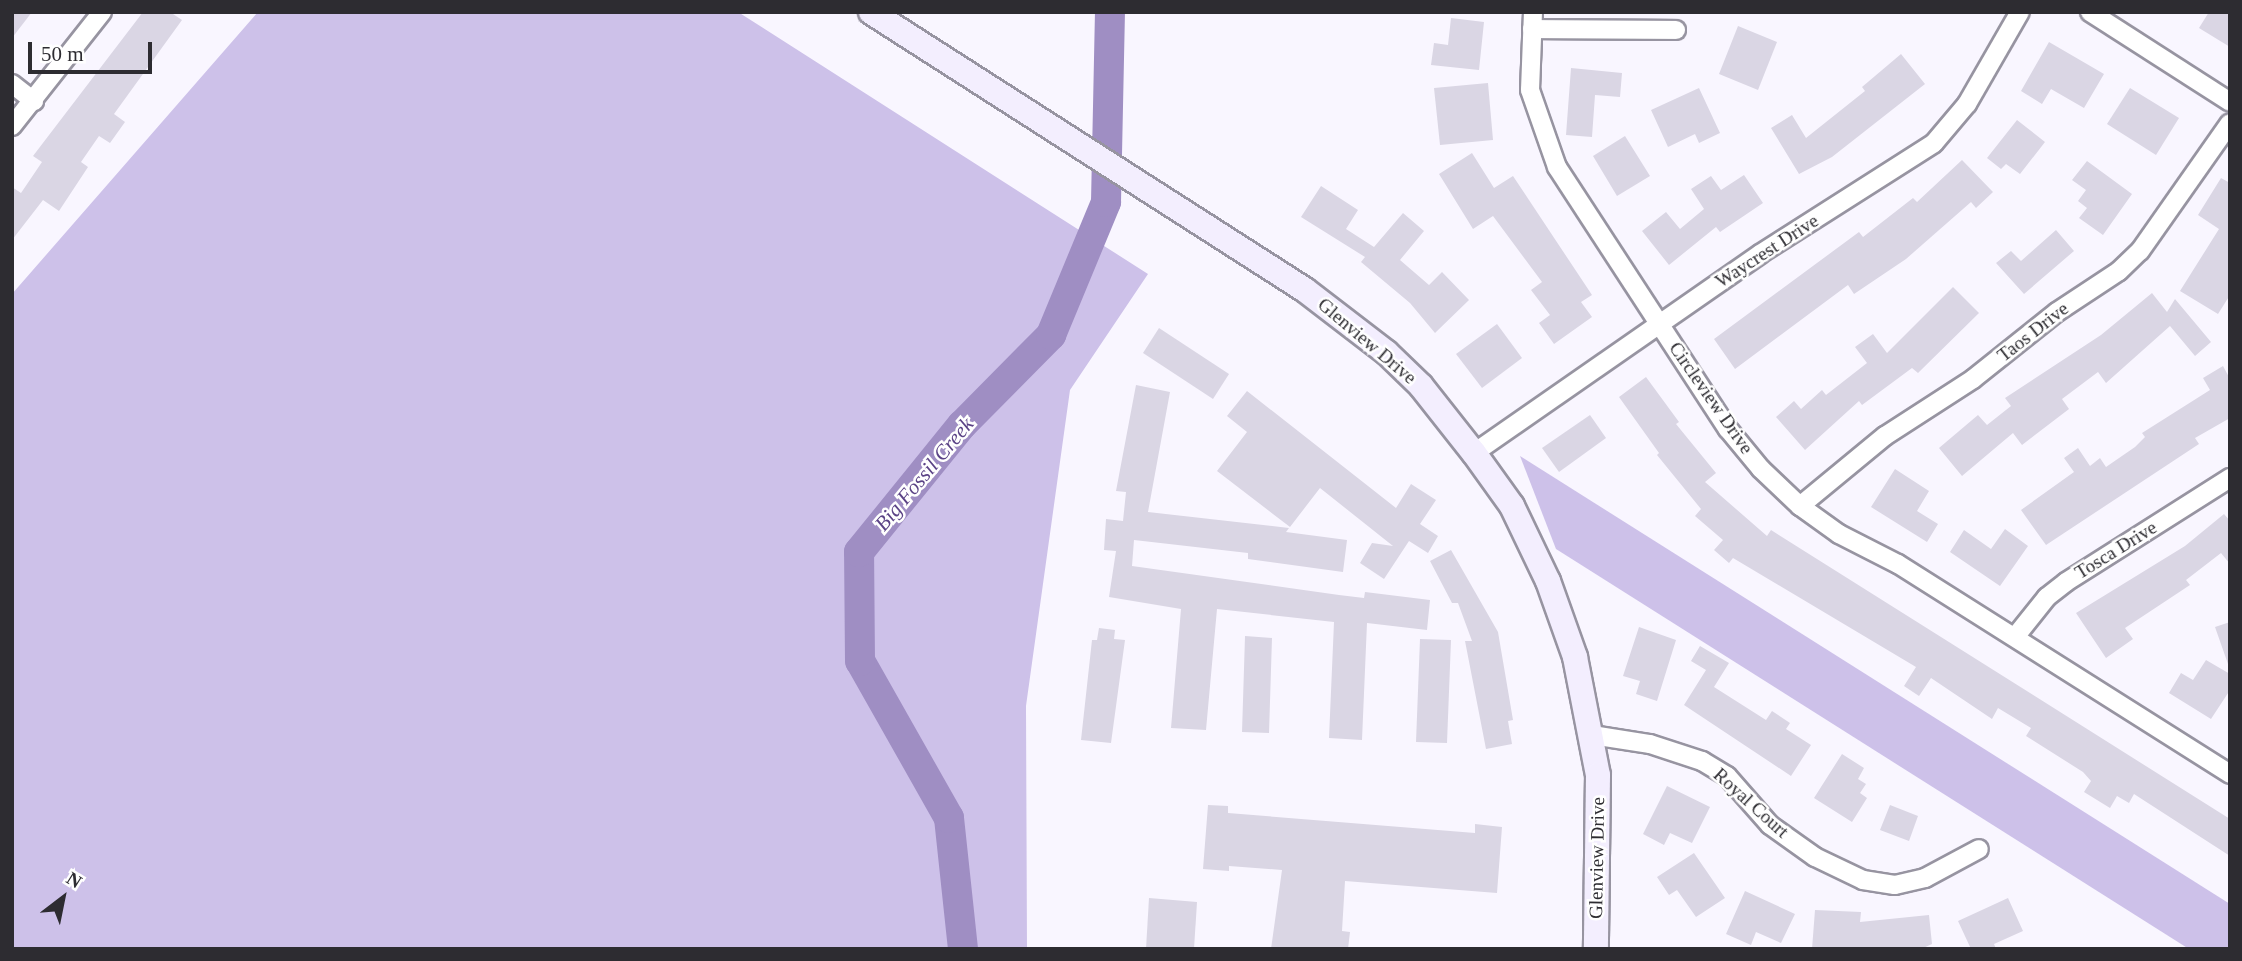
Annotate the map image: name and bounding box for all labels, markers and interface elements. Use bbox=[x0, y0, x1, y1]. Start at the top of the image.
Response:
scale bar bbox=[32, 28, 156, 72]
text: 50 m bbox=[41, 42, 84, 66]
street label: Waycrest Drive bbox=[1711, 209, 1823, 293]
street label: Glenview Drive bbox=[1313, 293, 1421, 389]
street label: Taos Drive bbox=[1993, 297, 2073, 367]
street label: Circleview Drive bbox=[1664, 338, 1758, 458]
water label: Big Fossil Creek bbox=[869, 412, 979, 536]
street label: Tosca Drive bbox=[2071, 516, 2161, 584]
street label: Royal Court bbox=[1709, 763, 1793, 843]
street label: Glenview Drive bbox=[1585, 797, 1609, 919]
north arrow bbox=[28, 863, 98, 933]
text: N bbox=[63, 867, 86, 892]

